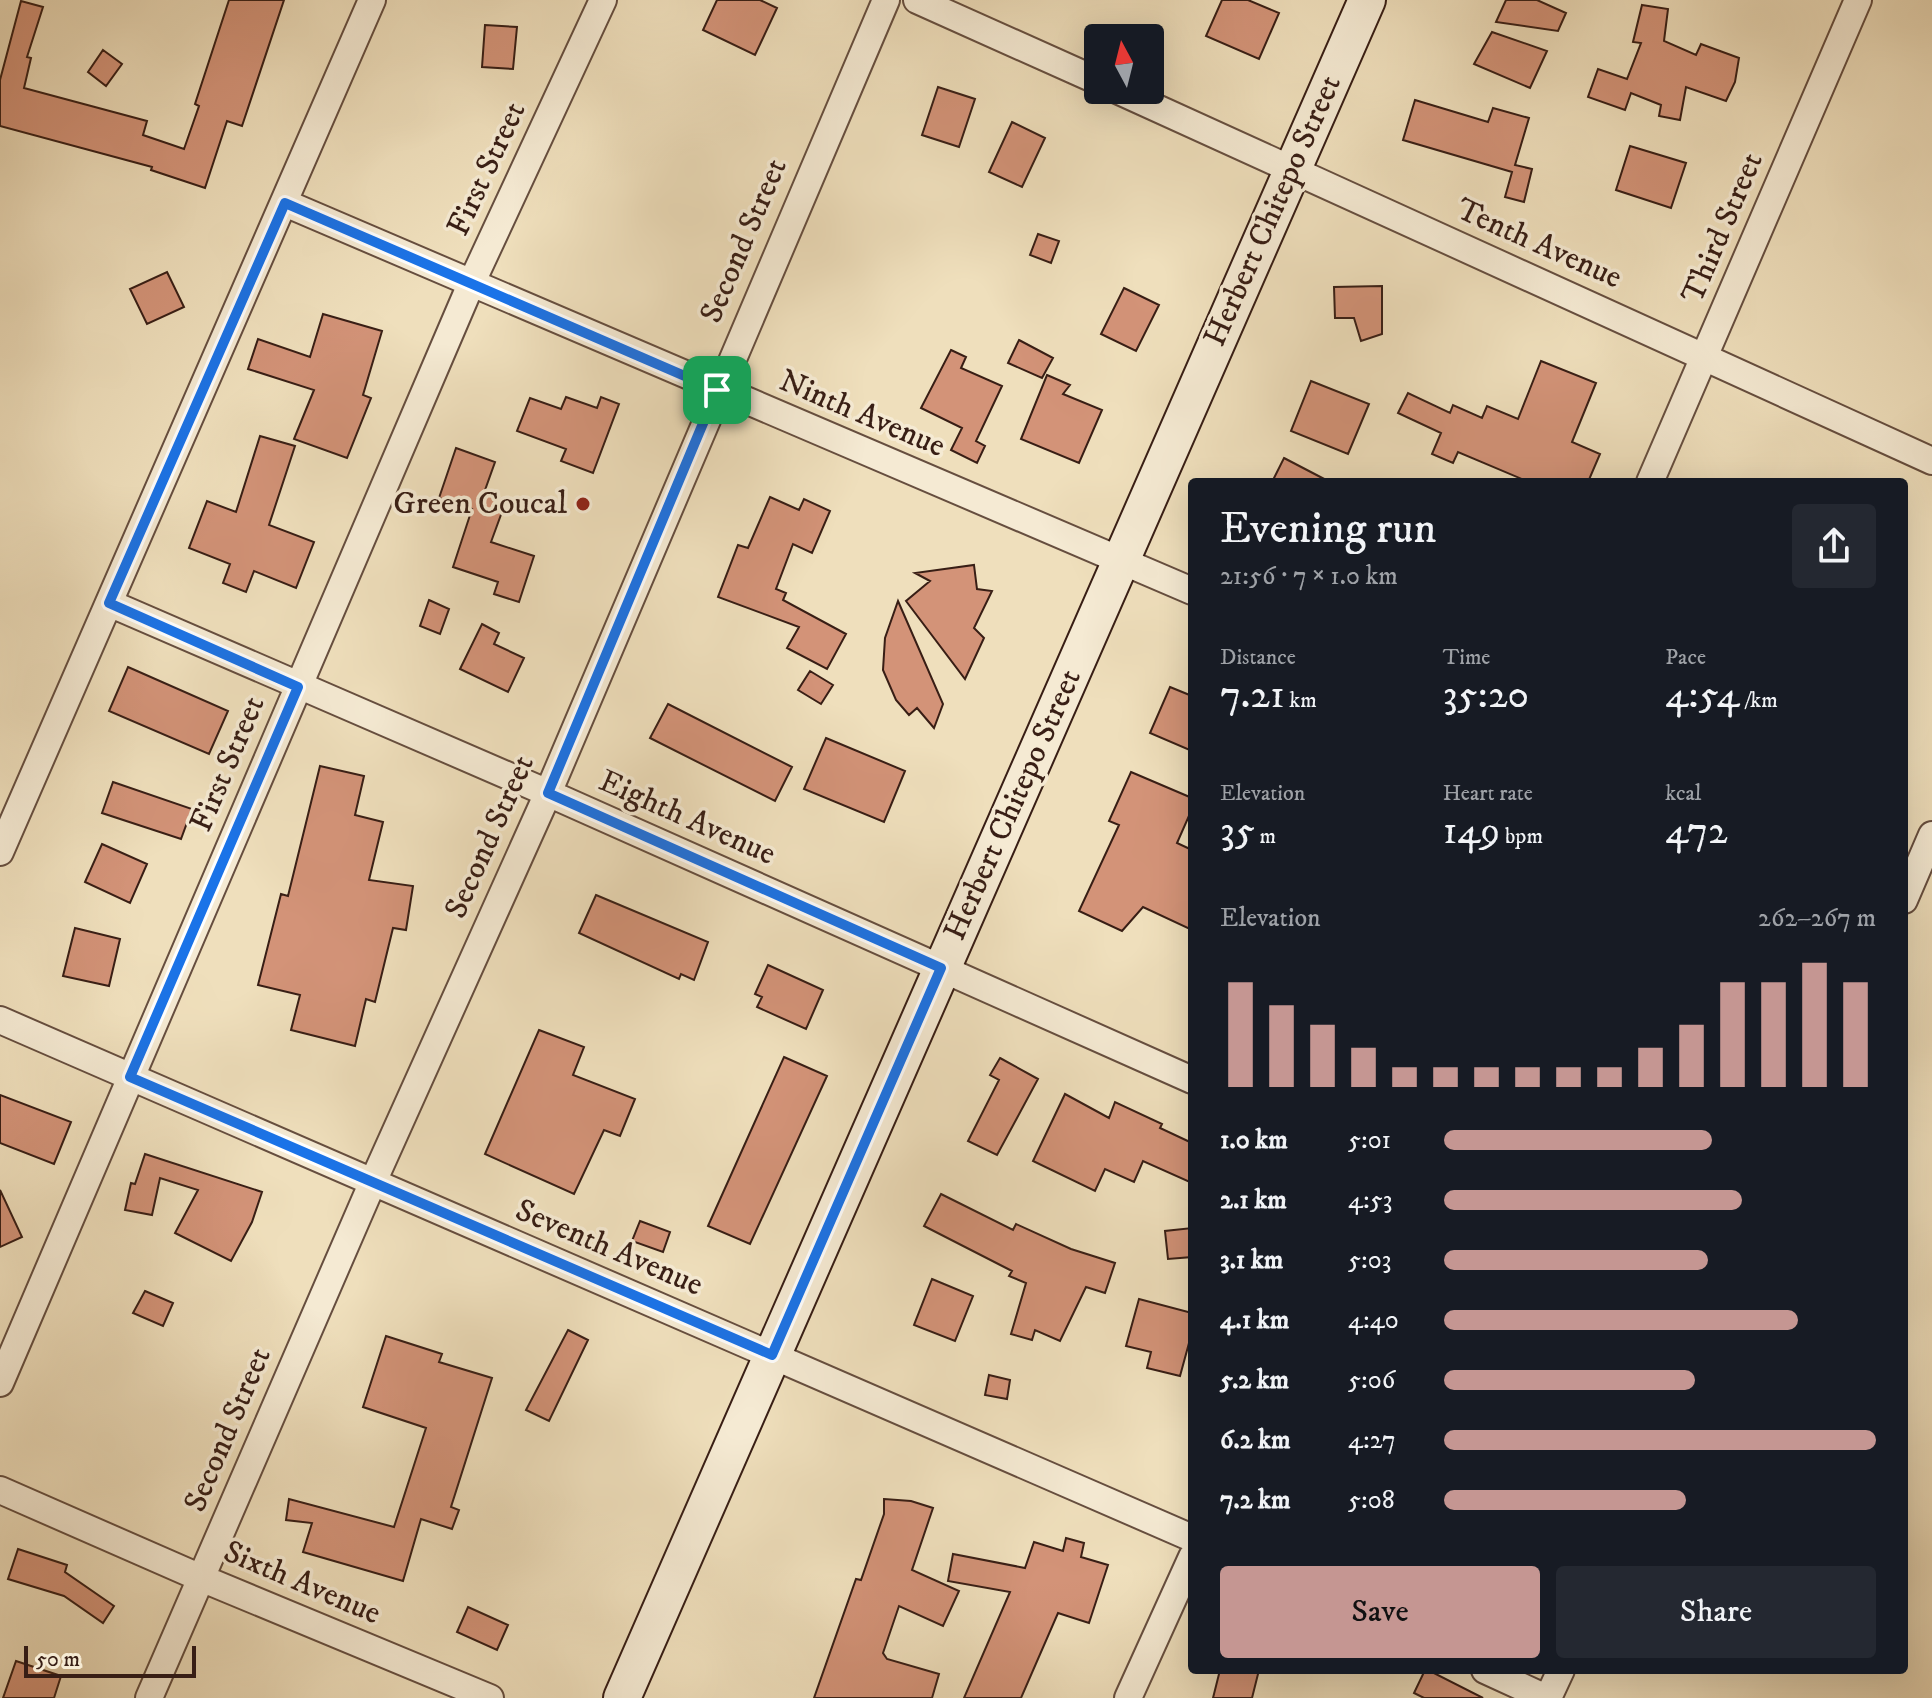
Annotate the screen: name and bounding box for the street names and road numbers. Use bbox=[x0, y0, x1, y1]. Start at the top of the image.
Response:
street label: Herbert Chitepo Street bbox=[1195, 69, 1351, 353]
street label: First Street bbox=[439, 96, 535, 242]
street label: Third Street bbox=[1673, 147, 1773, 309]
street label: Second Street bbox=[691, 153, 797, 329]
street label: Tenth Avenue bbox=[1450, 190, 1628, 298]
street label: Ninth Avenue bbox=[773, 361, 951, 467]
street label: Herbert Chitepo Street bbox=[935, 663, 1091, 947]
street label: First Street bbox=[182, 690, 274, 838]
street label: Second Street bbox=[436, 749, 544, 925]
street label: Eighth Avenue bbox=[592, 761, 782, 875]
street label: Seventh Avenue bbox=[509, 1191, 709, 1305]
street label: Second Street bbox=[175, 1342, 281, 1518]
street label: Sixth Avenue bbox=[217, 1532, 387, 1634]

